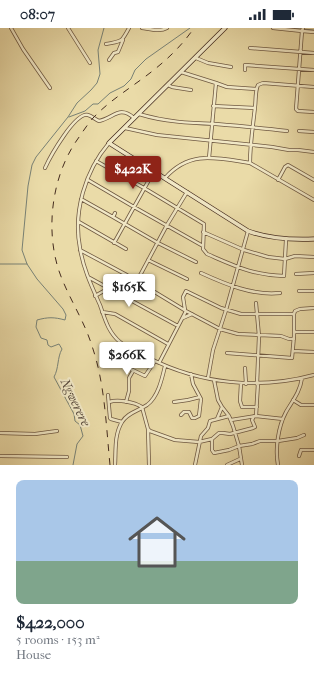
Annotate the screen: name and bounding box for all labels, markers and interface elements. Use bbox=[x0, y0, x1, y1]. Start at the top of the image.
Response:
text: 08:07 bbox=[20, 5, 55, 23]
pin: $422K bbox=[105, 156, 161, 190]
text: $422K bbox=[114, 161, 152, 176]
pin: $165K bbox=[101, 274, 157, 308]
text: $165K bbox=[112, 279, 146, 294]
pin: $266K bbox=[99, 342, 155, 376]
text: $266K bbox=[108, 347, 146, 362]
water label: Ngwerere bbox=[57, 375, 94, 429]
icon: home bbox=[121, 506, 193, 578]
text: $422,000 bbox=[16, 612, 85, 632]
text: 5 rooms · 153 m² bbox=[16, 632, 100, 647]
text: House bbox=[16, 647, 51, 662]

